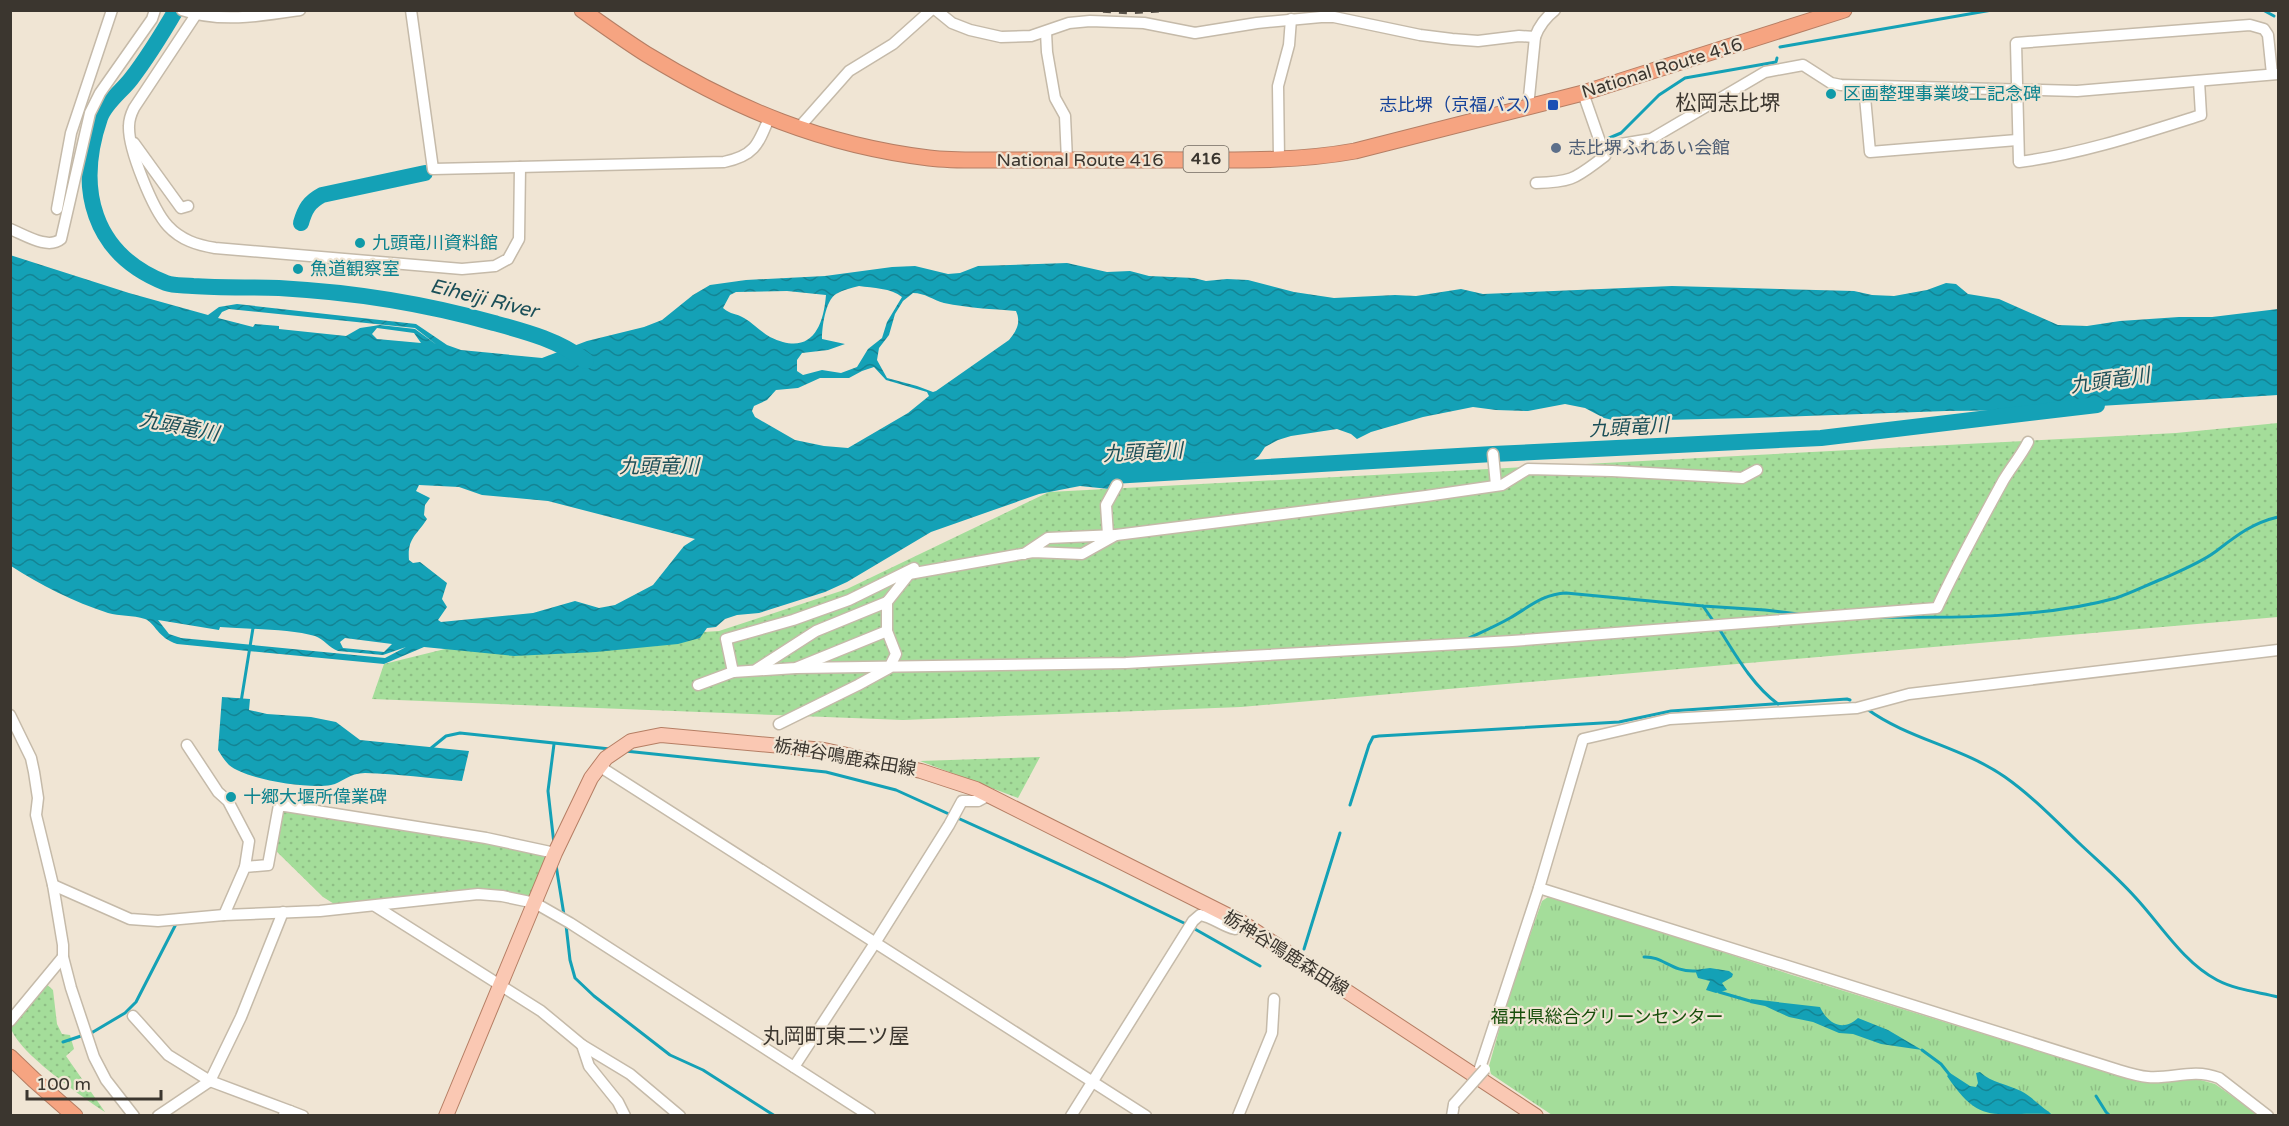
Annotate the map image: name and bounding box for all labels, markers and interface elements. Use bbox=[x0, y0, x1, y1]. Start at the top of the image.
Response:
street label: National Route 416 bbox=[1579, 33, 1745, 103]
place label: 区画整理事業竣工記念碑 bbox=[1843, 83, 2041, 105]
marker: 区画整理事業竣工記念碑 bbox=[1824, 87, 1838, 101]
district label: 松岡志比堺 bbox=[1676, 91, 1781, 116]
place label: 志比堺（京福バス） bbox=[1379, 94, 1541, 116]
marker: 志比堺（京福バス） bbox=[1546, 98, 1560, 112]
place label: 志比堺ふれあい会館 bbox=[1568, 137, 1730, 159]
marker: 志比堺ふれあい会館 bbox=[1549, 141, 1563, 155]
road number: 416 bbox=[1184, 146, 1228, 172]
street label: National Route 416 bbox=[996, 149, 1164, 171]
place label: 九頭竜川資料館 bbox=[372, 232, 498, 254]
marker: 九頭竜川資料館 bbox=[353, 236, 367, 250]
place label: 魚道観察室 bbox=[310, 258, 400, 280]
marker: 魚道観察室 bbox=[291, 262, 305, 276]
water label: Eiheiji River bbox=[428, 274, 543, 325]
water label: 九頭竜川 bbox=[2069, 363, 2153, 398]
water label: 九頭竜川 bbox=[137, 408, 223, 447]
water label: 九頭竜川 bbox=[1588, 414, 1672, 442]
water label: 九頭竜川 bbox=[1102, 439, 1186, 467]
water label: 九頭竜川 bbox=[619, 455, 701, 479]
street label: 栃神谷鳴鹿森田線 bbox=[772, 734, 918, 780]
place label: 十郷大堰所偉業碑 bbox=[243, 786, 387, 808]
marker: 十郷大堰所偉業碑 bbox=[224, 790, 238, 804]
street label: 栃神谷鳴鹿森田線 bbox=[1219, 906, 1353, 1000]
park label: 福井県総合グリーンセンター bbox=[1490, 1006, 1724, 1028]
district label: 丸岡町東二ツ屋 bbox=[763, 1024, 910, 1049]
scale bar bbox=[27, 1063, 160, 1101]
text: 100 m bbox=[36, 1073, 91, 1095]

